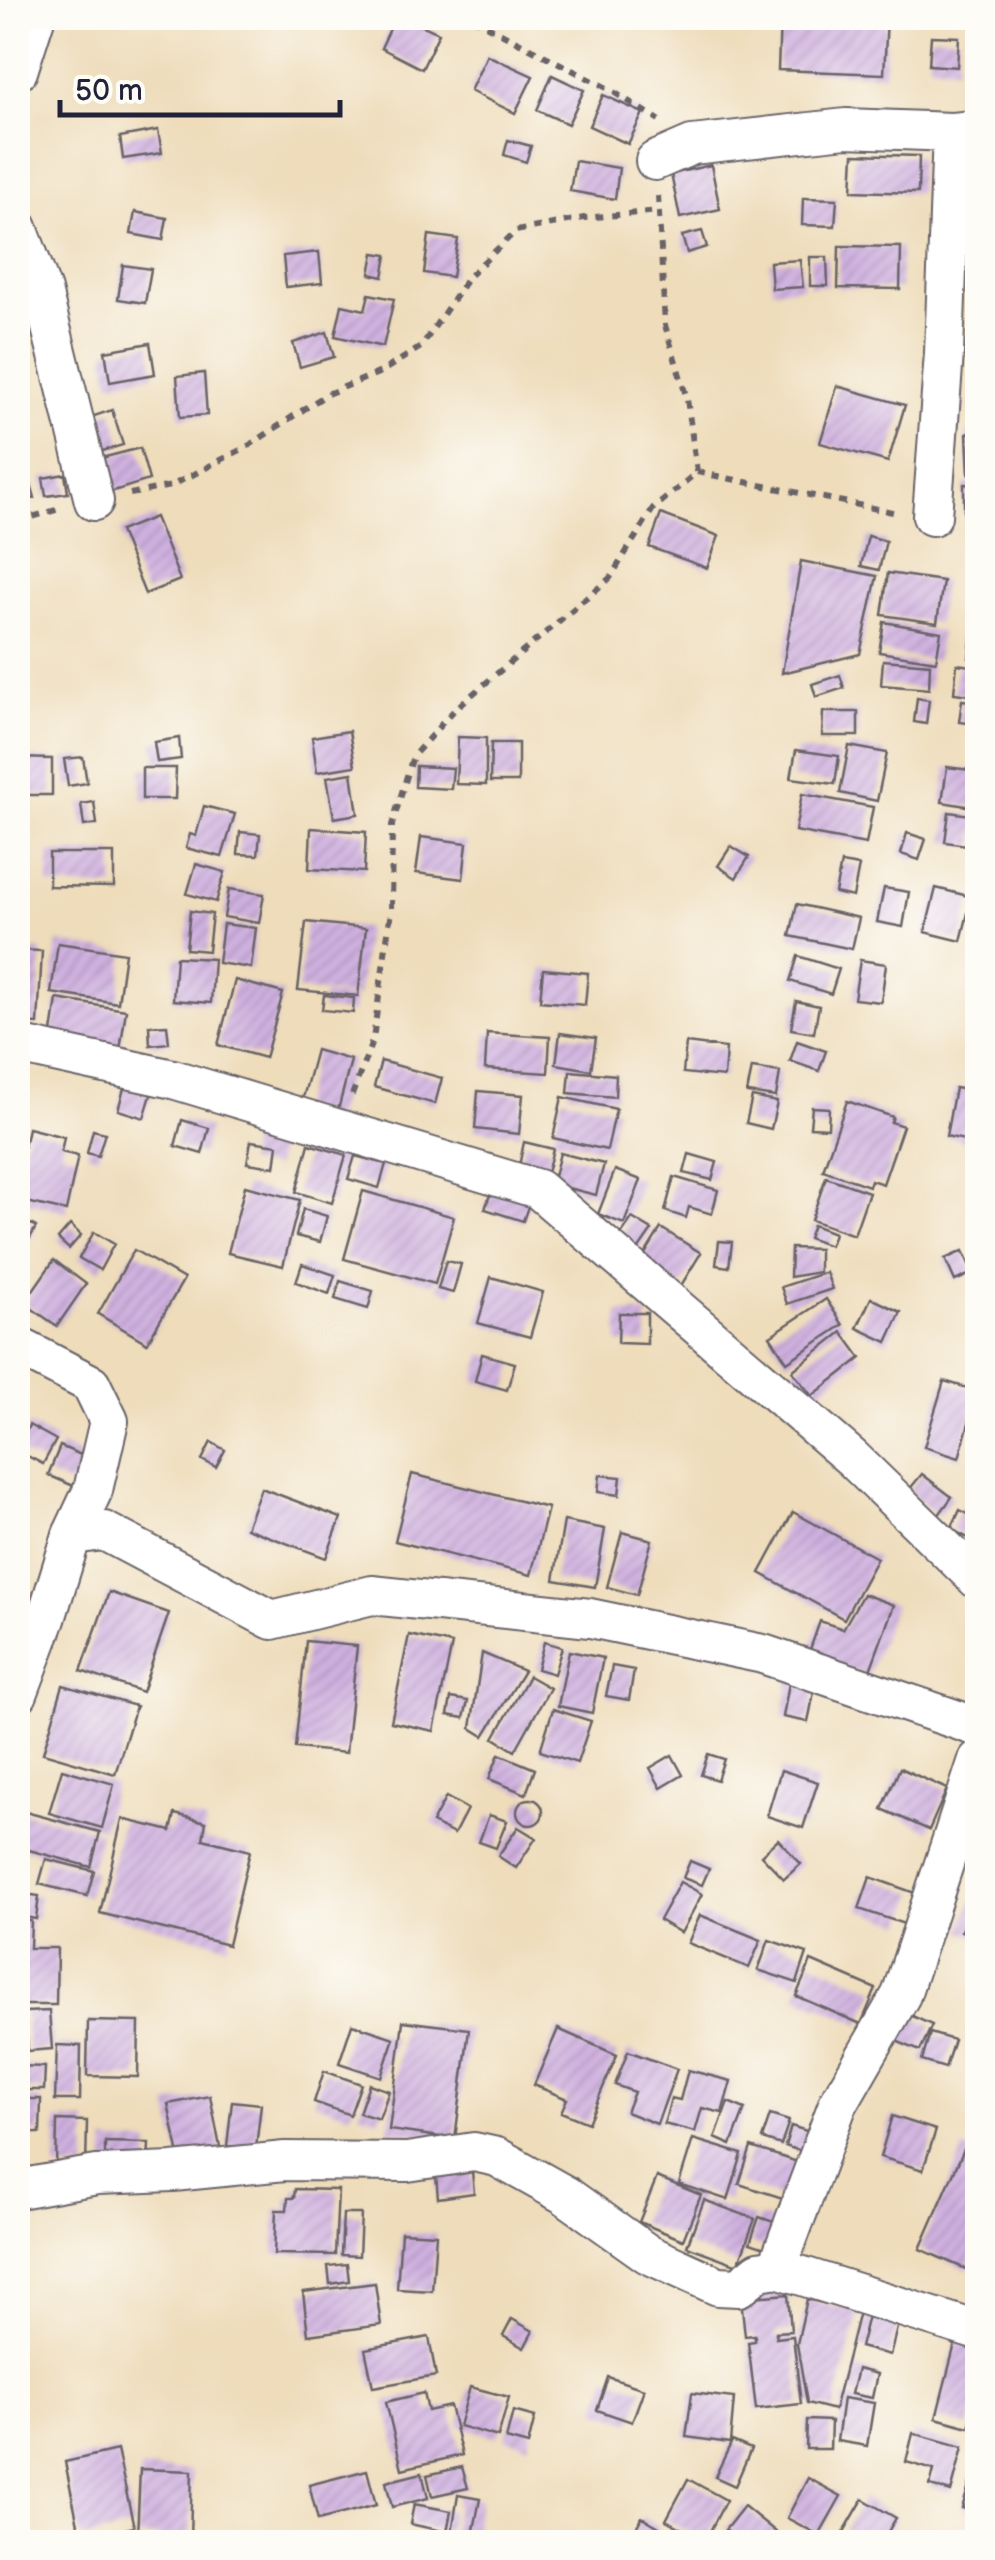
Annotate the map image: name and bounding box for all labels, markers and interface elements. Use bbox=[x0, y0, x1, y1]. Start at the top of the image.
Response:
scale bar bbox=[60, 55, 340, 117]
text: 50 m bbox=[75, 73, 143, 109]

